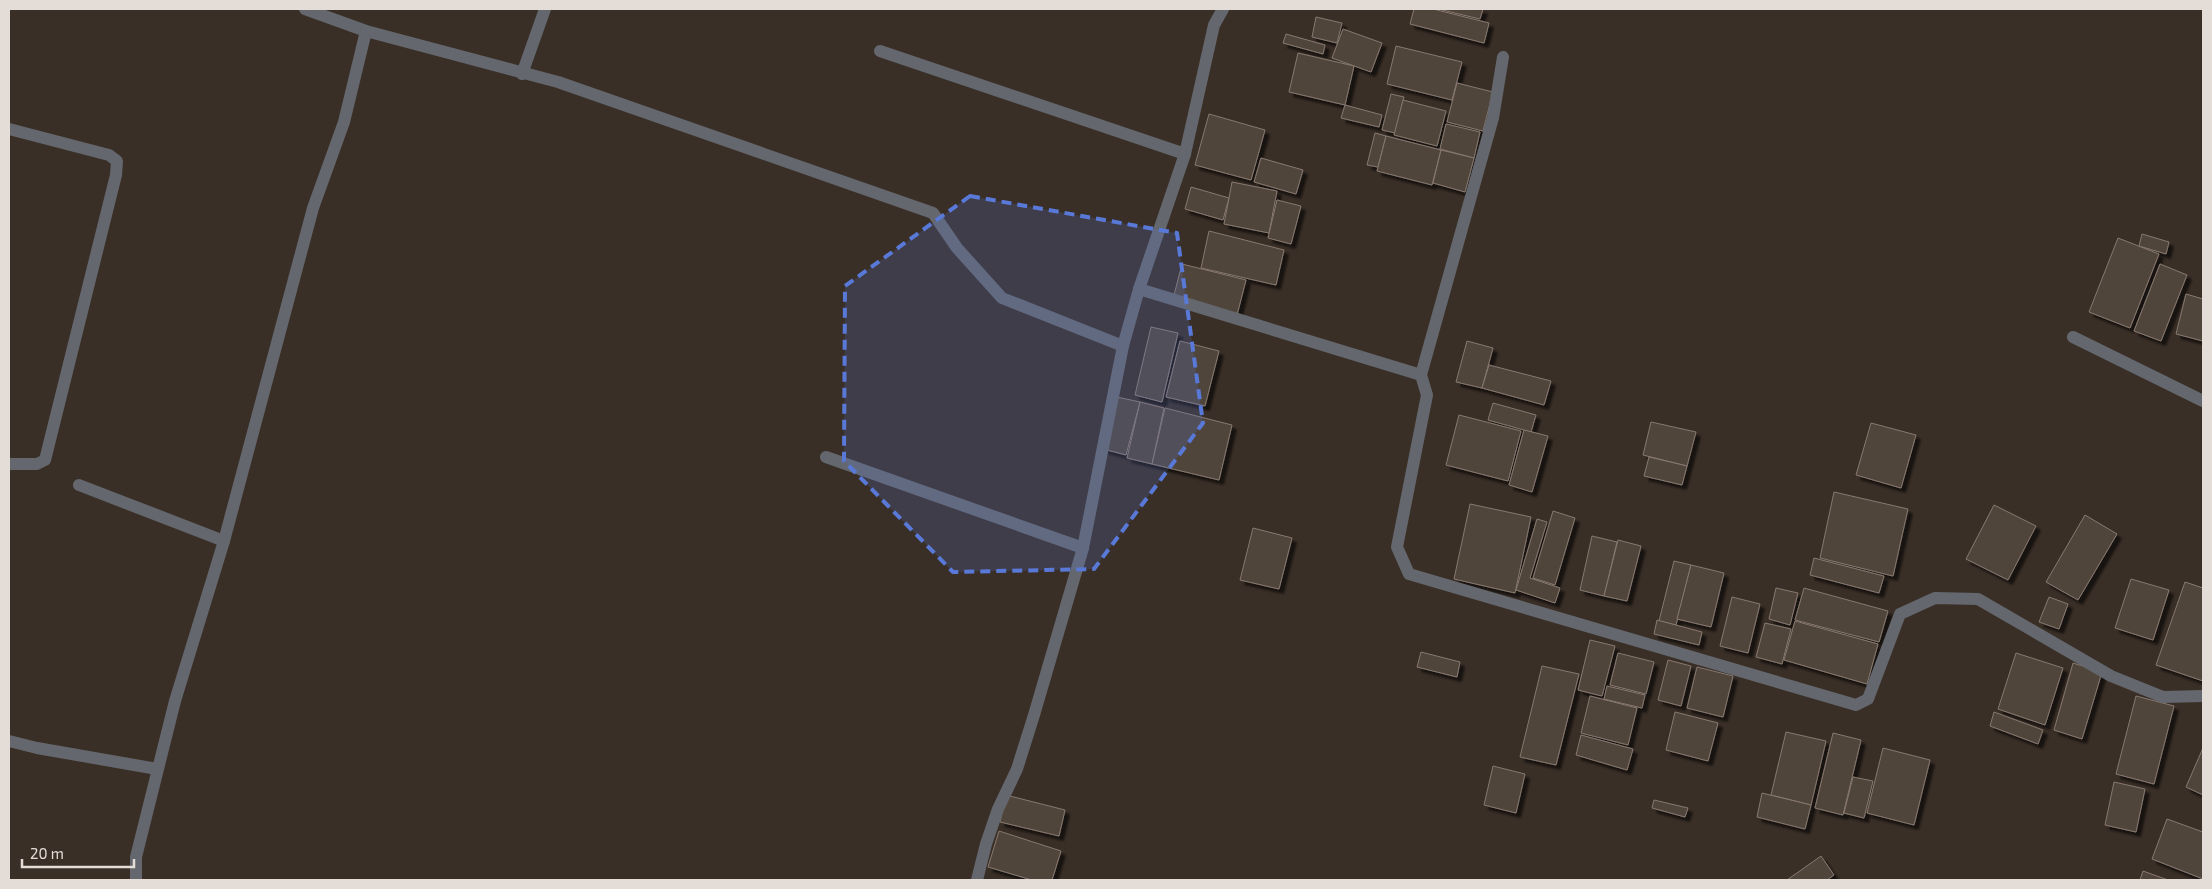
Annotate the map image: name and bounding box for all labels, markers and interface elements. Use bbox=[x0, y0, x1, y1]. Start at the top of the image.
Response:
scale bar bbox=[22, 836, 135, 868]
text: 20 m bbox=[30, 844, 64, 862]

